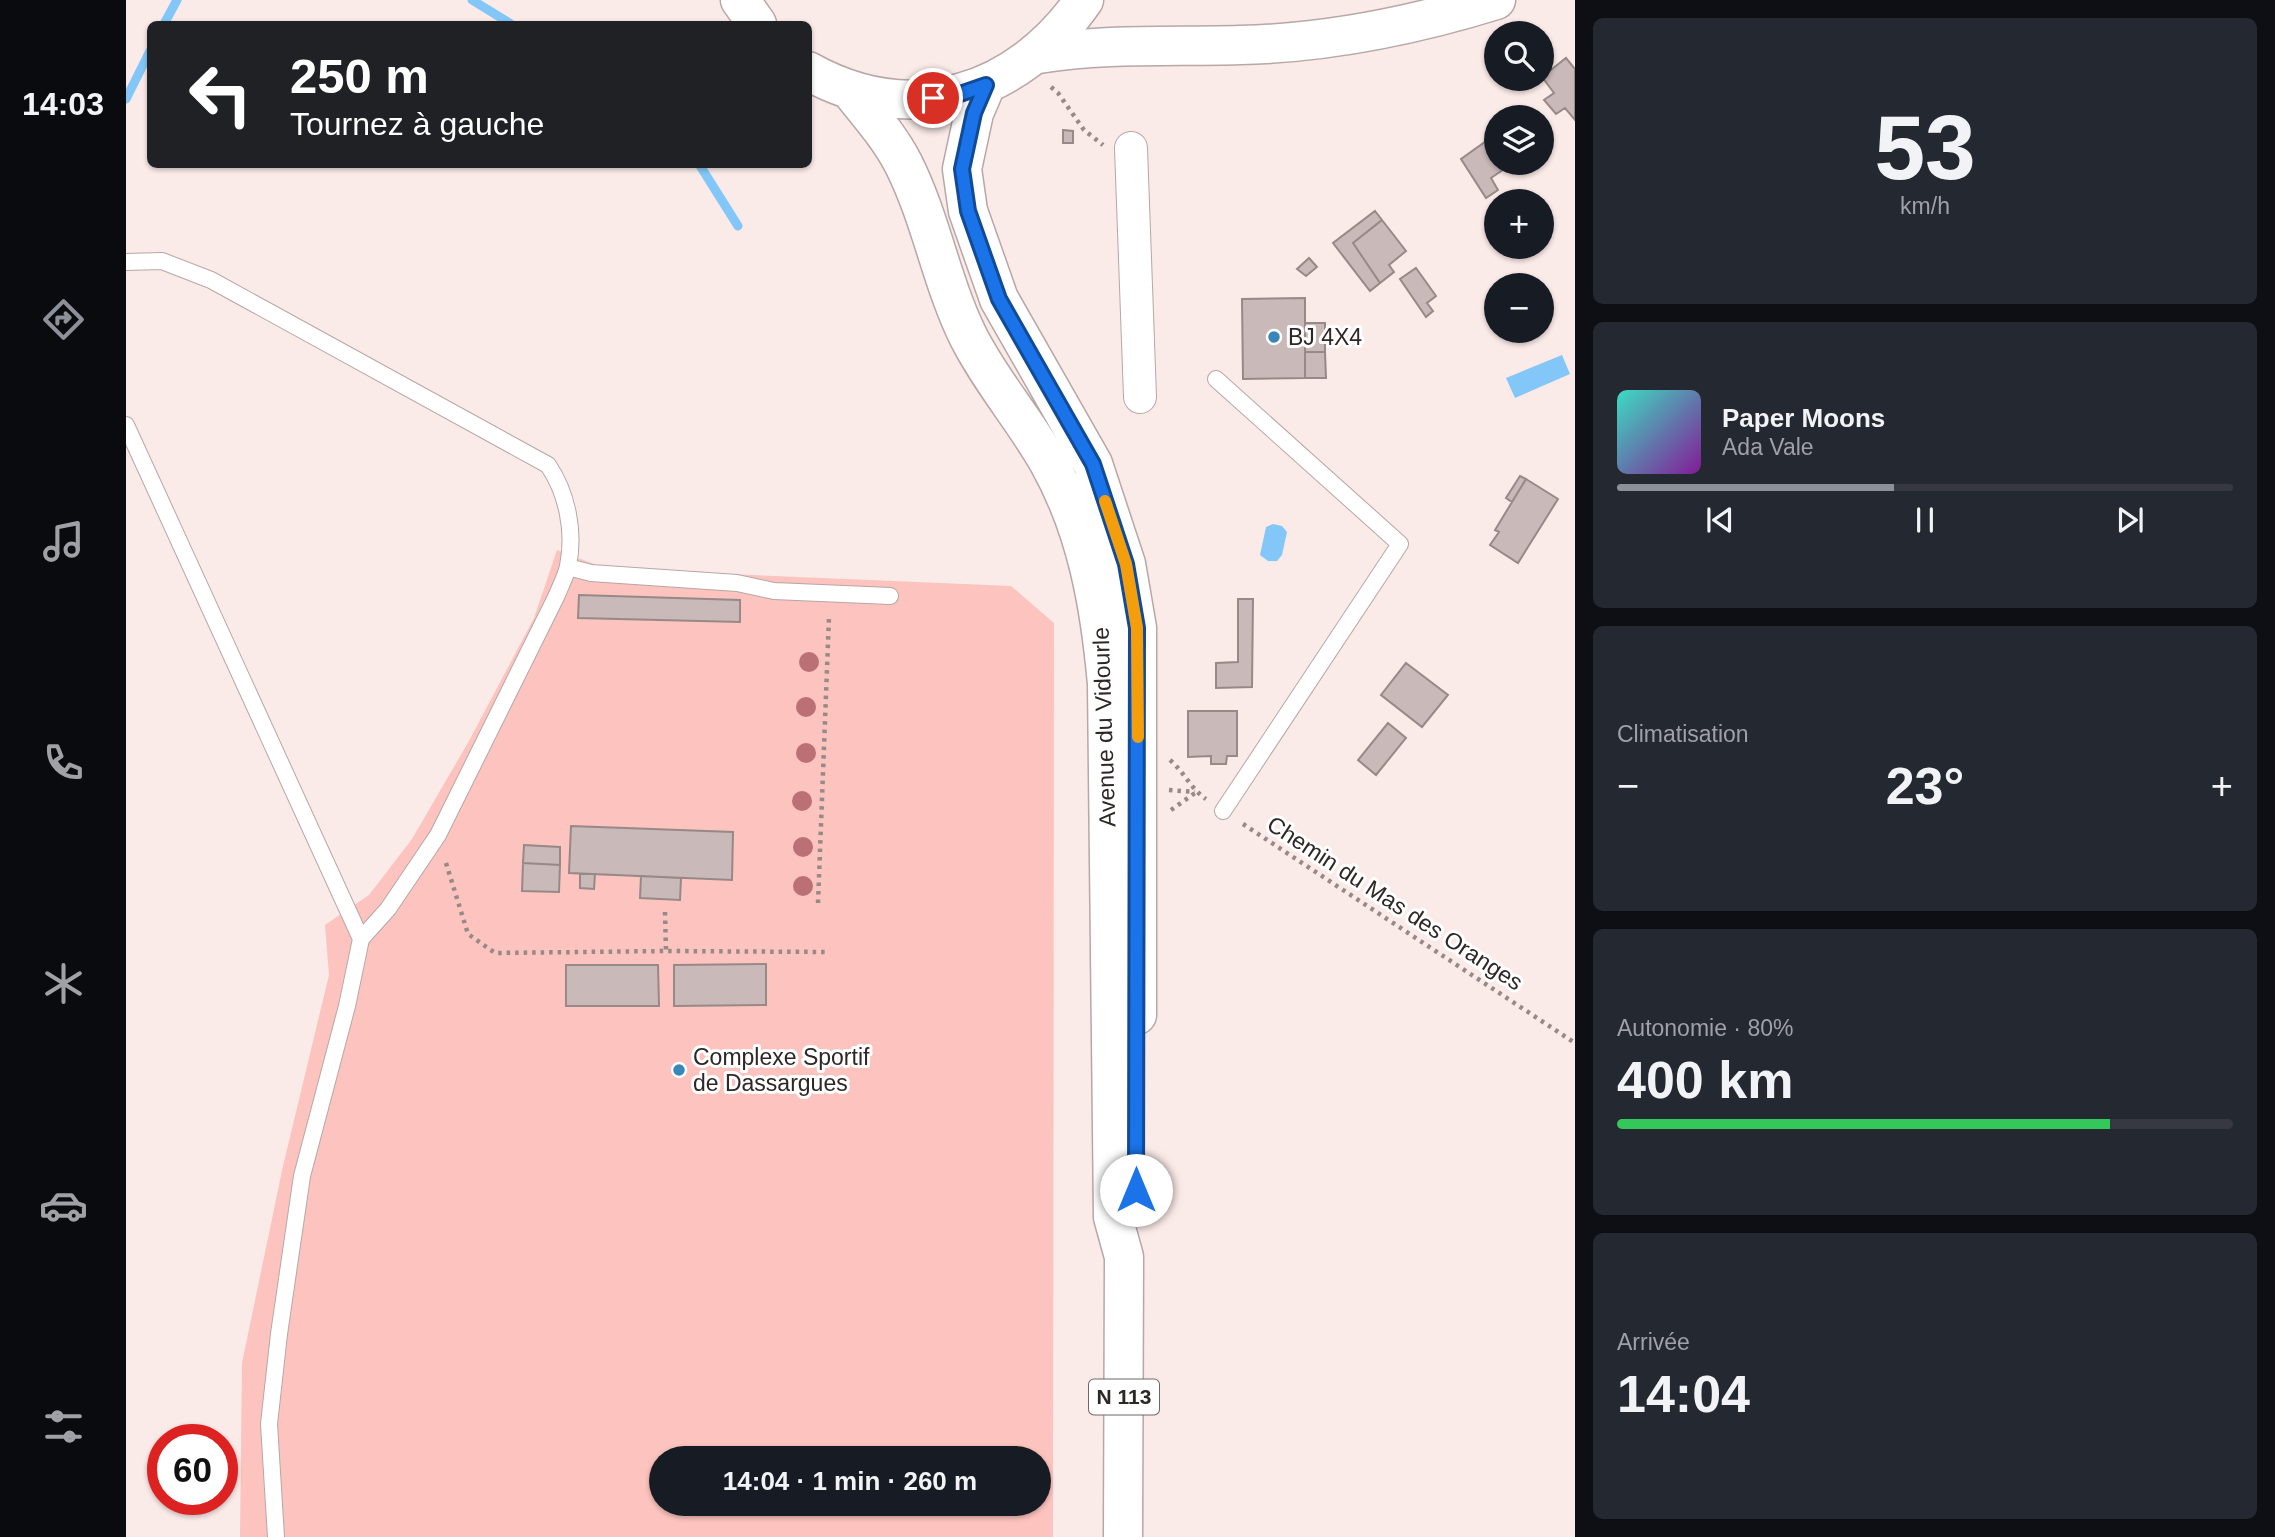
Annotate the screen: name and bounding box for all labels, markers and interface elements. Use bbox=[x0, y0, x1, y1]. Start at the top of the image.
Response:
map controls bbox=[1484, 21, 1554, 343]
button: search bbox=[1484, 21, 1554, 91]
icon: left bbox=[175, 49, 266, 140]
text: 250 m bbox=[290, 49, 429, 103]
pin bbox=[903, 68, 963, 128]
icon: arrive bbox=[914, 79, 952, 117]
text: 14:03 bbox=[22, 86, 104, 122]
text: 53 bbox=[1874, 97, 1976, 198]
button: layers bbox=[1484, 105, 1554, 175]
text: Tournez à gauche bbox=[290, 106, 544, 142]
button: + bbox=[1484, 189, 1554, 259]
text: km/h bbox=[1900, 193, 1950, 219]
button: − bbox=[1484, 273, 1554, 343]
icon: directions bbox=[39, 295, 88, 344]
place label: BJ 4X4 bbox=[1288, 324, 1362, 350]
marker: BJ 4X4 bbox=[1266, 329, 1282, 345]
text: Paper Moons bbox=[1722, 403, 1885, 433]
text: Ada Vale bbox=[1722, 434, 1814, 460]
icon: previous bbox=[1701, 501, 1739, 539]
icon: pause bbox=[1906, 501, 1944, 539]
icon: next bbox=[2111, 501, 2149, 539]
icon: music bbox=[39, 517, 88, 566]
street label: Avenue du Vidourle bbox=[1088, 627, 1120, 827]
text: Climatisation bbox=[1617, 721, 1749, 747]
icon: phone bbox=[39, 738, 88, 787]
text: 23° bbox=[1886, 757, 1964, 815]
text: − bbox=[1617, 765, 1639, 807]
text: + bbox=[2211, 765, 2233, 807]
street label: Chemin du Mas des Oranges bbox=[1262, 811, 1528, 995]
icon: climate bbox=[39, 959, 88, 1008]
text: Autonomie · 80% bbox=[1617, 1015, 1793, 1041]
place label: Complexe Sportif de Dassargues bbox=[693, 1044, 870, 1096]
text: 400 km bbox=[1617, 1051, 1793, 1109]
marker: Complexe Sportif de Dassargues bbox=[671, 1062, 687, 1078]
position arrow bbox=[1099, 1153, 1173, 1227]
icon: car bbox=[39, 1181, 88, 1230]
text: Arrivée bbox=[1617, 1329, 1690, 1355]
text: 14:04 bbox=[1617, 1365, 1750, 1423]
road number: N 113 bbox=[1089, 1380, 1159, 1414]
icon: filters bbox=[39, 1402, 88, 1451]
speed limit sign: 60 bbox=[147, 1424, 238, 1515]
text: 14:04 · 1 min · 260 m bbox=[723, 1466, 977, 1496]

